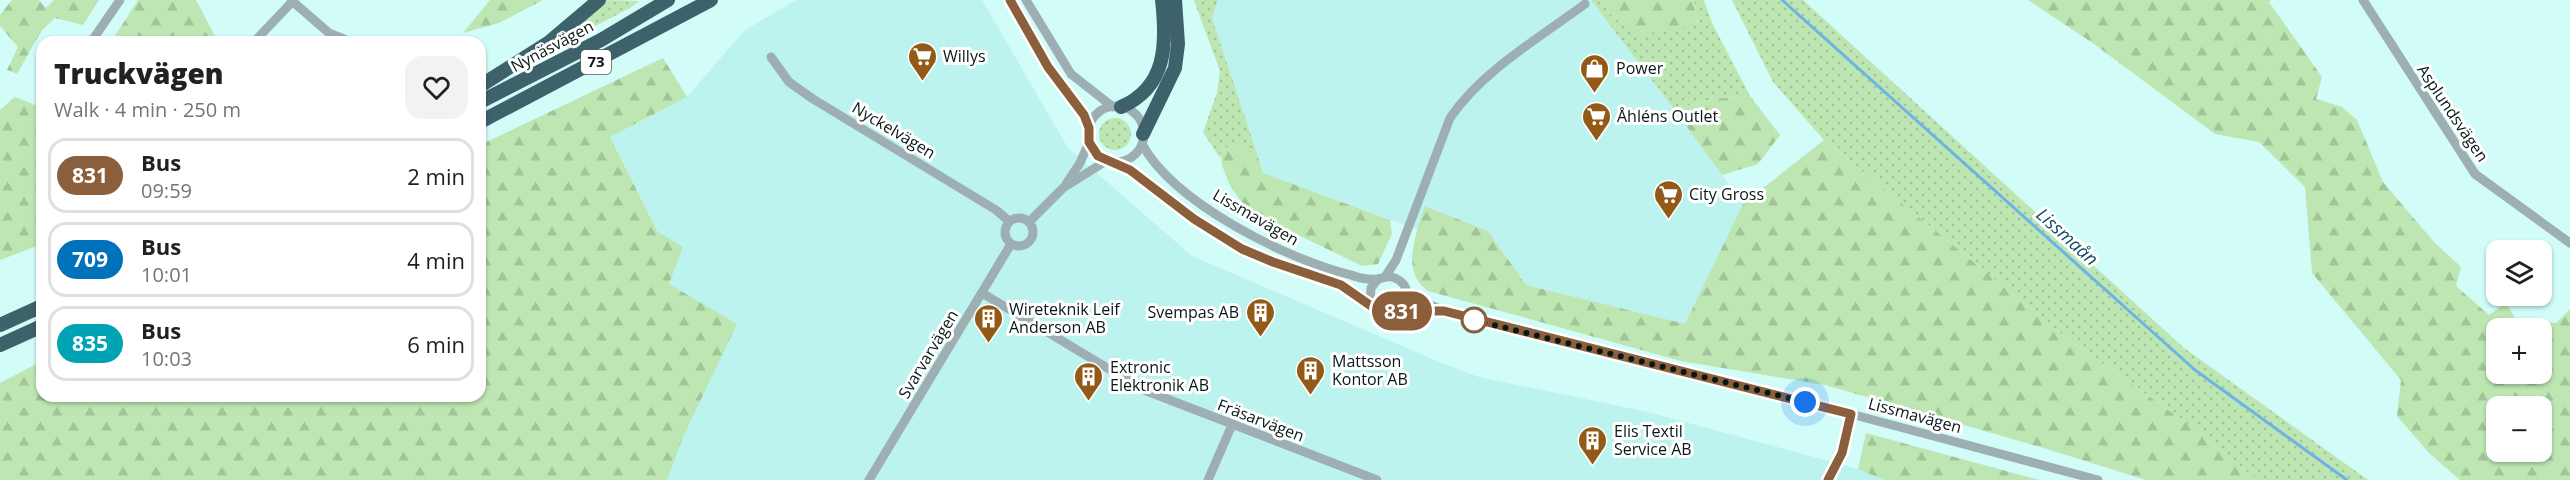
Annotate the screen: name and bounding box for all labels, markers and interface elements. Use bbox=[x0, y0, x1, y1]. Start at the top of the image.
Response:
street label: Nynäsvägen bbox=[507, 15, 597, 77]
supermarket icon: Willys bbox=[906, 40, 938, 82]
place label: Willys bbox=[943, 45, 986, 67]
road number: 73 bbox=[581, 50, 611, 74]
shop icon: Power bbox=[1579, 52, 1611, 94]
text: Truckvägen bbox=[54, 54, 224, 92]
button: heart bbox=[405, 56, 468, 119]
place label: Power bbox=[1616, 57, 1664, 79]
street label: Asplundsvägen bbox=[2412, 60, 2494, 166]
text: Walk · 4 min · 250 m bbox=[54, 96, 241, 123]
street label: Nyckelvägen bbox=[848, 96, 940, 164]
supermarket icon: Åhléns Outlet bbox=[1580, 100, 1612, 142]
place label: Åhléns Outlet bbox=[1617, 105, 1719, 127]
text: Bus bbox=[141, 147, 181, 177]
text: 831 bbox=[72, 161, 108, 189]
text: 2 min bbox=[407, 161, 465, 191]
text: 09:59 bbox=[141, 177, 192, 204]
supermarket icon: City Gross bbox=[1652, 178, 1684, 220]
place label: City Gross bbox=[1689, 183, 1764, 205]
street label: Lissmavägen bbox=[1209, 184, 1303, 250]
water label: Lissmaån bbox=[2032, 202, 2104, 270]
text: Bus bbox=[141, 231, 181, 261]
map controls bbox=[2486, 240, 2552, 462]
button: layers bbox=[2486, 240, 2552, 306]
text: 709 bbox=[72, 245, 108, 273]
text: 4 min bbox=[407, 245, 465, 275]
text: 10:01 bbox=[141, 261, 192, 288]
line badge: 831 bbox=[1368, 292, 1436, 330]
building icon: Svempas AB bbox=[1244, 296, 1276, 338]
text: 831 bbox=[1384, 297, 1420, 325]
place label: Wireteknik Leif Anderson AB bbox=[1009, 298, 1121, 338]
place label: Svempas AB bbox=[1148, 301, 1239, 323]
building icon: Wireteknik Leif Anderson AB bbox=[972, 302, 1004, 344]
street label: Svarvarvägen bbox=[893, 305, 963, 403]
unlabelled marker bbox=[1461, 307, 1487, 333]
text: Bus bbox=[141, 315, 181, 345]
button: + bbox=[2486, 318, 2552, 384]
text: 835 bbox=[72, 329, 108, 357]
text: 6 min bbox=[407, 329, 465, 359]
text: 10:03 bbox=[141, 345, 192, 372]
place label: Mattsson Kontor AB bbox=[1332, 350, 1408, 390]
building icon: Mattsson Kontor AB bbox=[1295, 354, 1327, 396]
place label: Extronic Elektronik AB bbox=[1110, 356, 1209, 396]
building icon: Extronic Elektronik AB bbox=[1073, 360, 1105, 402]
your location bbox=[1790, 387, 1820, 417]
street label: Lissmavägen bbox=[1866, 392, 1964, 438]
street label: Fräsarvägen bbox=[1215, 393, 1307, 447]
button: − bbox=[2486, 396, 2552, 462]
place label: Elis Textil Service AB bbox=[1614, 420, 1692, 460]
building icon: Elis Textil Service AB bbox=[1577, 424, 1609, 466]

